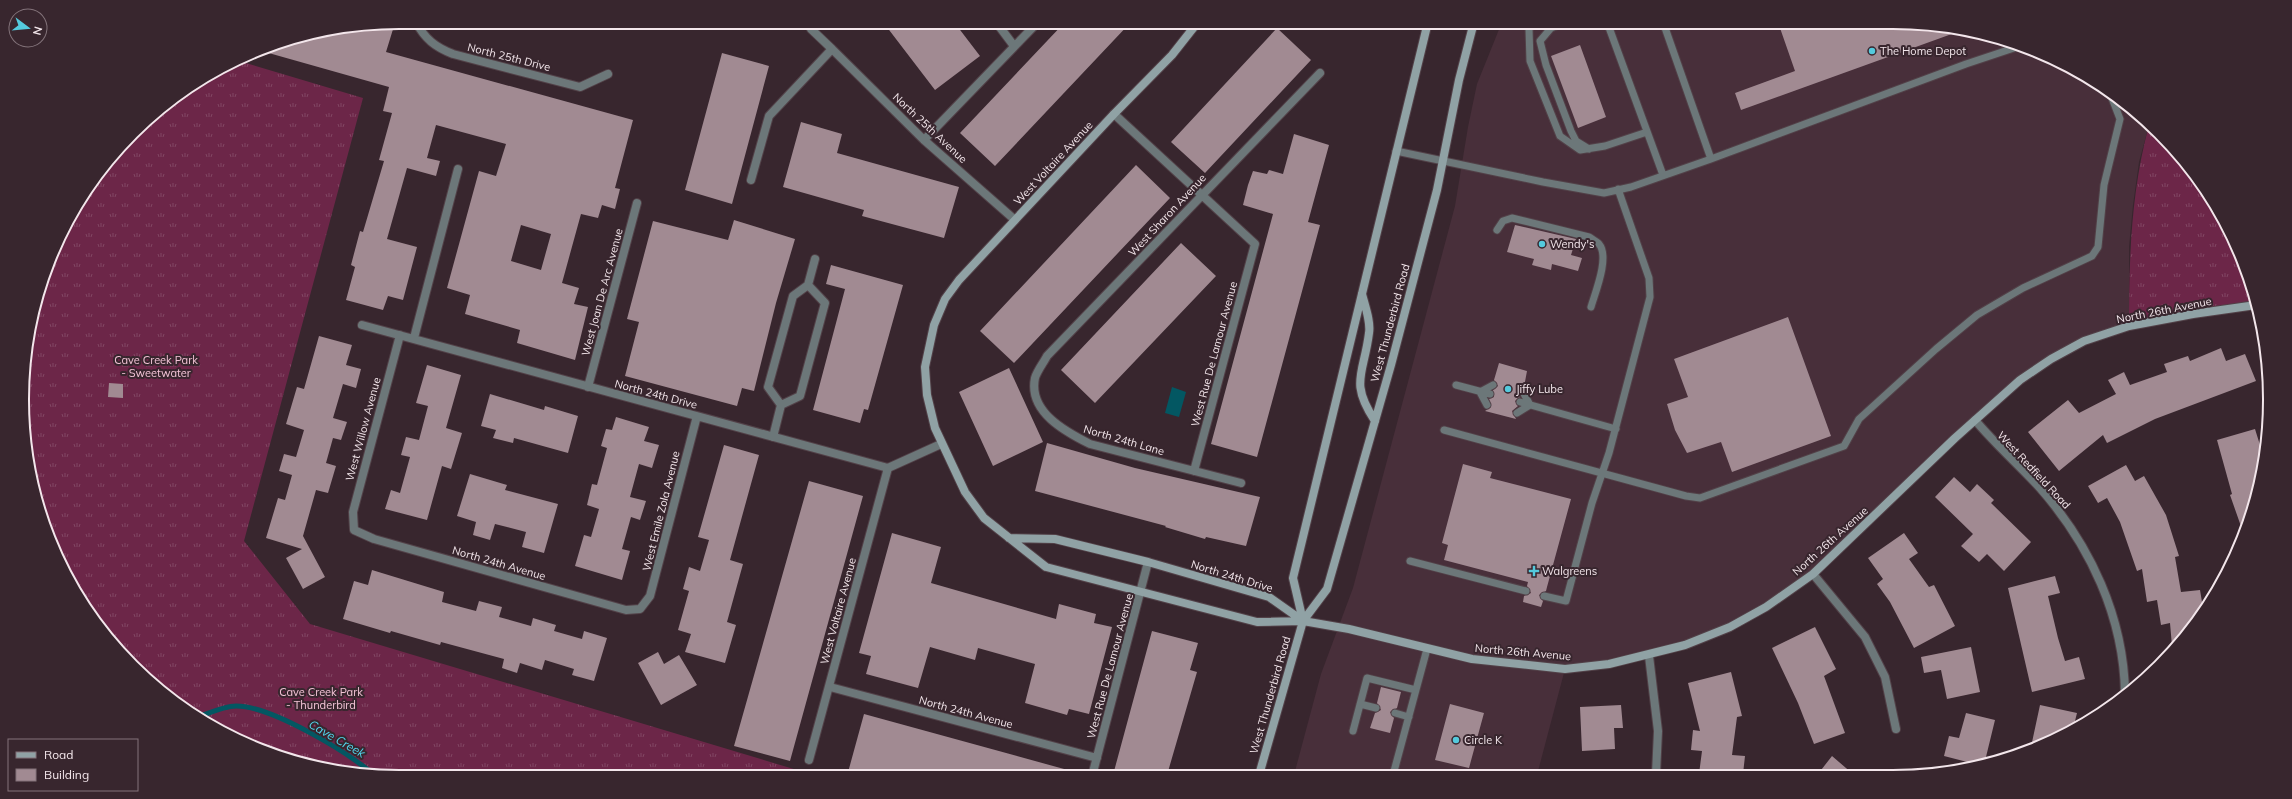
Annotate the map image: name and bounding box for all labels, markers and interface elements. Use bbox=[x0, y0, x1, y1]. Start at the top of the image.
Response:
north arrow bbox=[8, 8, 48, 48]
text: N bbox=[30, 25, 45, 37]
street label: North 25th Drive bbox=[466, 40, 552, 74]
place label: The Home Depot bbox=[1880, 44, 1966, 58]
marker: The Home Depot bbox=[1867, 46, 1877, 56]
street label: North 25th Avenue bbox=[890, 90, 970, 166]
street label: West Voltaire Avenue bbox=[1010, 118, 1096, 208]
street label: West Sharon Avenue bbox=[1125, 171, 1209, 259]
street label: West Joan De Arc Avenue bbox=[578, 227, 626, 357]
place label: Wendy's bbox=[1550, 237, 1594, 251]
marker: Wendy's bbox=[1537, 239, 1547, 249]
street label: West Thunderbird Road bbox=[1367, 262, 1413, 384]
street label: West Rue De Lamour Avenue bbox=[1188, 280, 1240, 428]
street label: North 26th Avenue bbox=[2115, 294, 2213, 326]
park label: Cave Creek Park - Sweetwater bbox=[114, 353, 198, 380]
street label: West Willow Avenue bbox=[342, 376, 384, 482]
street label: North 24th Drive bbox=[613, 376, 699, 412]
place label: Jiffy Lube bbox=[1516, 382, 1563, 396]
marker: Jiffy Lube bbox=[1503, 384, 1513, 394]
street label: North 24th Lane bbox=[1082, 422, 1166, 458]
street label: West Redfield Road bbox=[1994, 428, 2074, 512]
street label: West Emile Zola Avenue bbox=[639, 450, 683, 572]
street label: North 26th Avenue bbox=[1789, 503, 1871, 579]
street label: North 24th Avenue bbox=[451, 543, 547, 583]
street label: West Voltaire Avenue bbox=[817, 556, 859, 666]
street label: North 24th Drive bbox=[1189, 557, 1275, 595]
place label: Walgreens bbox=[1542, 564, 1597, 578]
marker: Walgreens bbox=[1529, 566, 1539, 576]
street label: West Rue De Lamour Avenue bbox=[1084, 592, 1136, 740]
street label: West Thunderbird Road bbox=[1246, 635, 1294, 755]
street label: North 26th Avenue bbox=[1474, 641, 1572, 663]
park label: Cave Creek Park - Thunderbird bbox=[279, 685, 363, 712]
street label: North 24th Avenue bbox=[918, 693, 1014, 731]
water label: Cave Creek bbox=[306, 716, 369, 761]
place label: Circle K bbox=[1464, 733, 1503, 747]
marker: Circle K bbox=[1451, 735, 1461, 745]
legend bbox=[8, 739, 138, 791]
text: Road bbox=[44, 747, 73, 762]
text: Building bbox=[44, 767, 89, 782]

